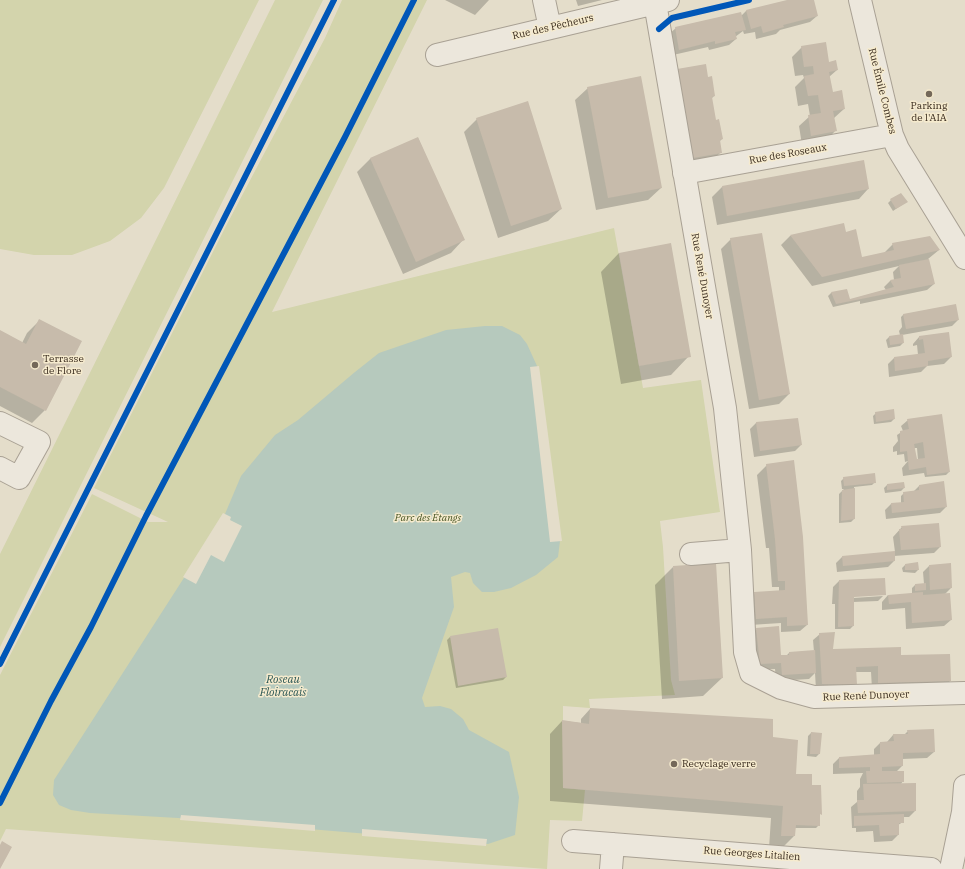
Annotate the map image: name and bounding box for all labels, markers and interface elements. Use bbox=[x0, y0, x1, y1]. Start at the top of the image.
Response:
street label: Rue des Pêcheurs bbox=[511, 12, 595, 42]
street label: Rue Émile Combes bbox=[866, 47, 898, 135]
marker: Parking de l'AIA bbox=[924, 89, 934, 99]
place label: Parking de l'AIA bbox=[911, 100, 947, 124]
street label: Rue des Roseaux bbox=[748, 141, 828, 167]
street label: Rue René Dunoyer bbox=[689, 232, 715, 320]
place label: Terrasse de Flore bbox=[43, 353, 84, 376]
marker: Terrasse de Flore bbox=[30, 360, 40, 370]
park label: Parc des Étangs bbox=[395, 512, 461, 524]
water label: Roseau Floiracais bbox=[260, 673, 306, 699]
street label: Rue René Dunoyer bbox=[822, 688, 910, 704]
place label: Recyclage verre bbox=[682, 758, 756, 770]
marker: Recyclage verre bbox=[669, 759, 679, 769]
street label: Rue Georges Litalien bbox=[703, 845, 801, 863]

